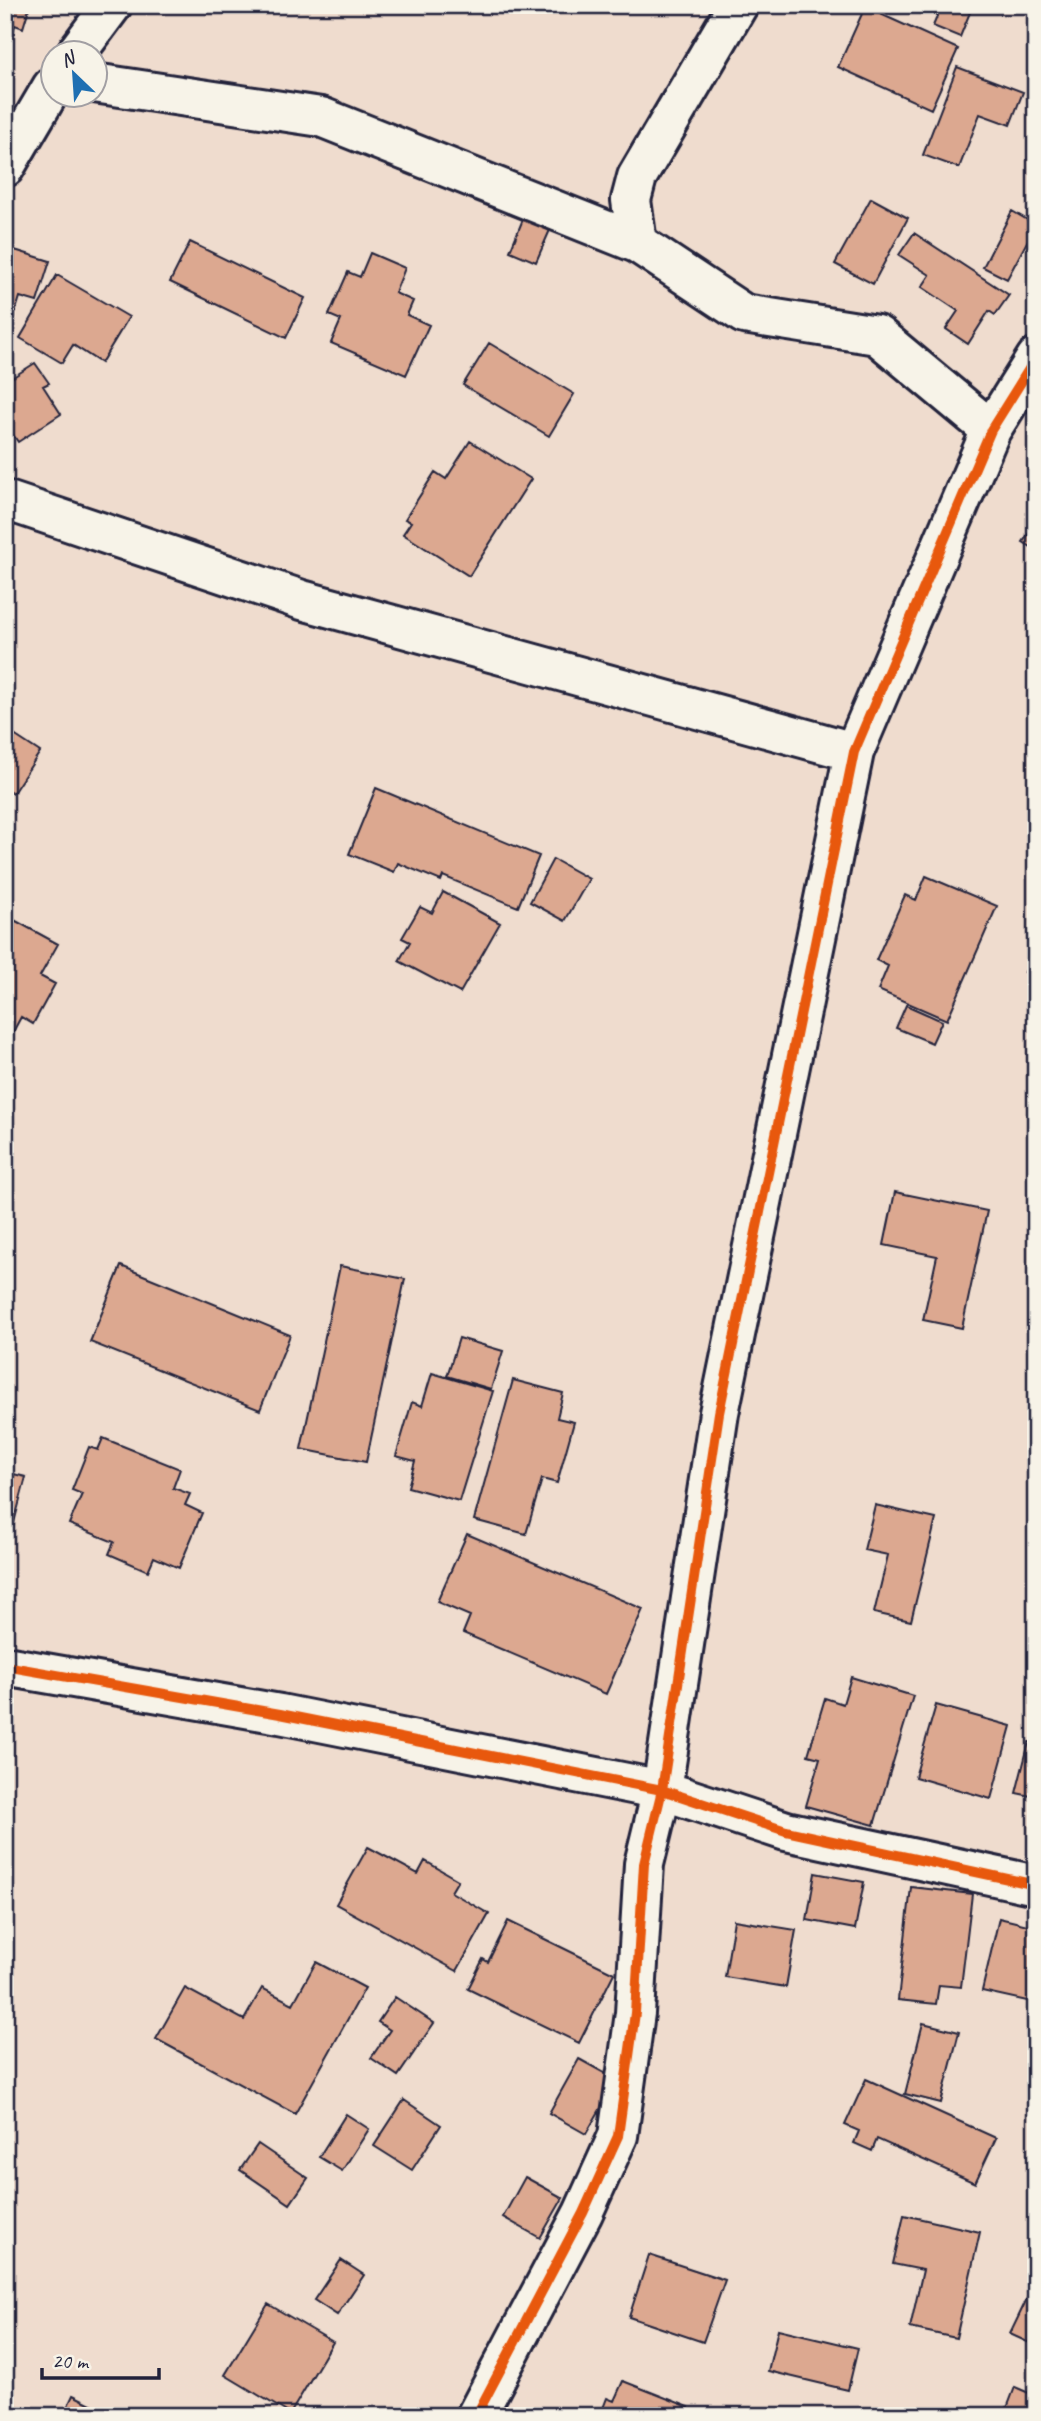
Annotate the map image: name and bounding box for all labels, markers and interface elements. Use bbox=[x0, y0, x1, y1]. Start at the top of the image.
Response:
north arrow bbox=[38, 38, 108, 108]
text: N bbox=[57, 45, 81, 73]
scale bar bbox=[42, 2337, 159, 2381]
text: 20 m bbox=[52, 2348, 90, 2374]

